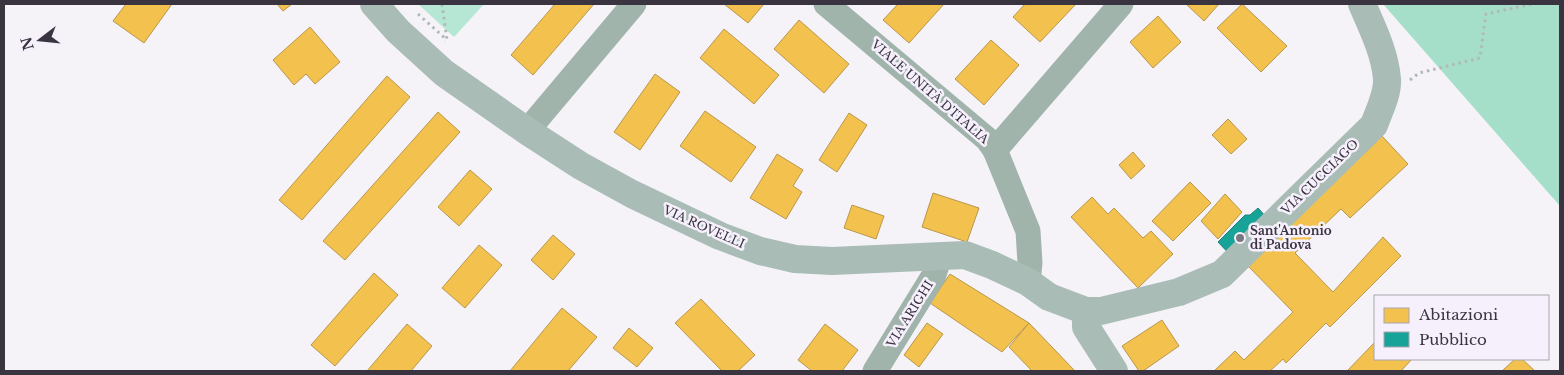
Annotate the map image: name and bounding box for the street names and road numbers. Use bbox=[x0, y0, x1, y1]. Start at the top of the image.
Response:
street label: VIALE UNITÀ D'ITALIA bbox=[868, 35, 993, 147]
street label: VIA CUCCIAGO bbox=[1277, 136, 1361, 218]
street label: VIA ROVELLI bbox=[660, 202, 747, 251]
street label: VIA ARIGHI bbox=[882, 277, 936, 351]

